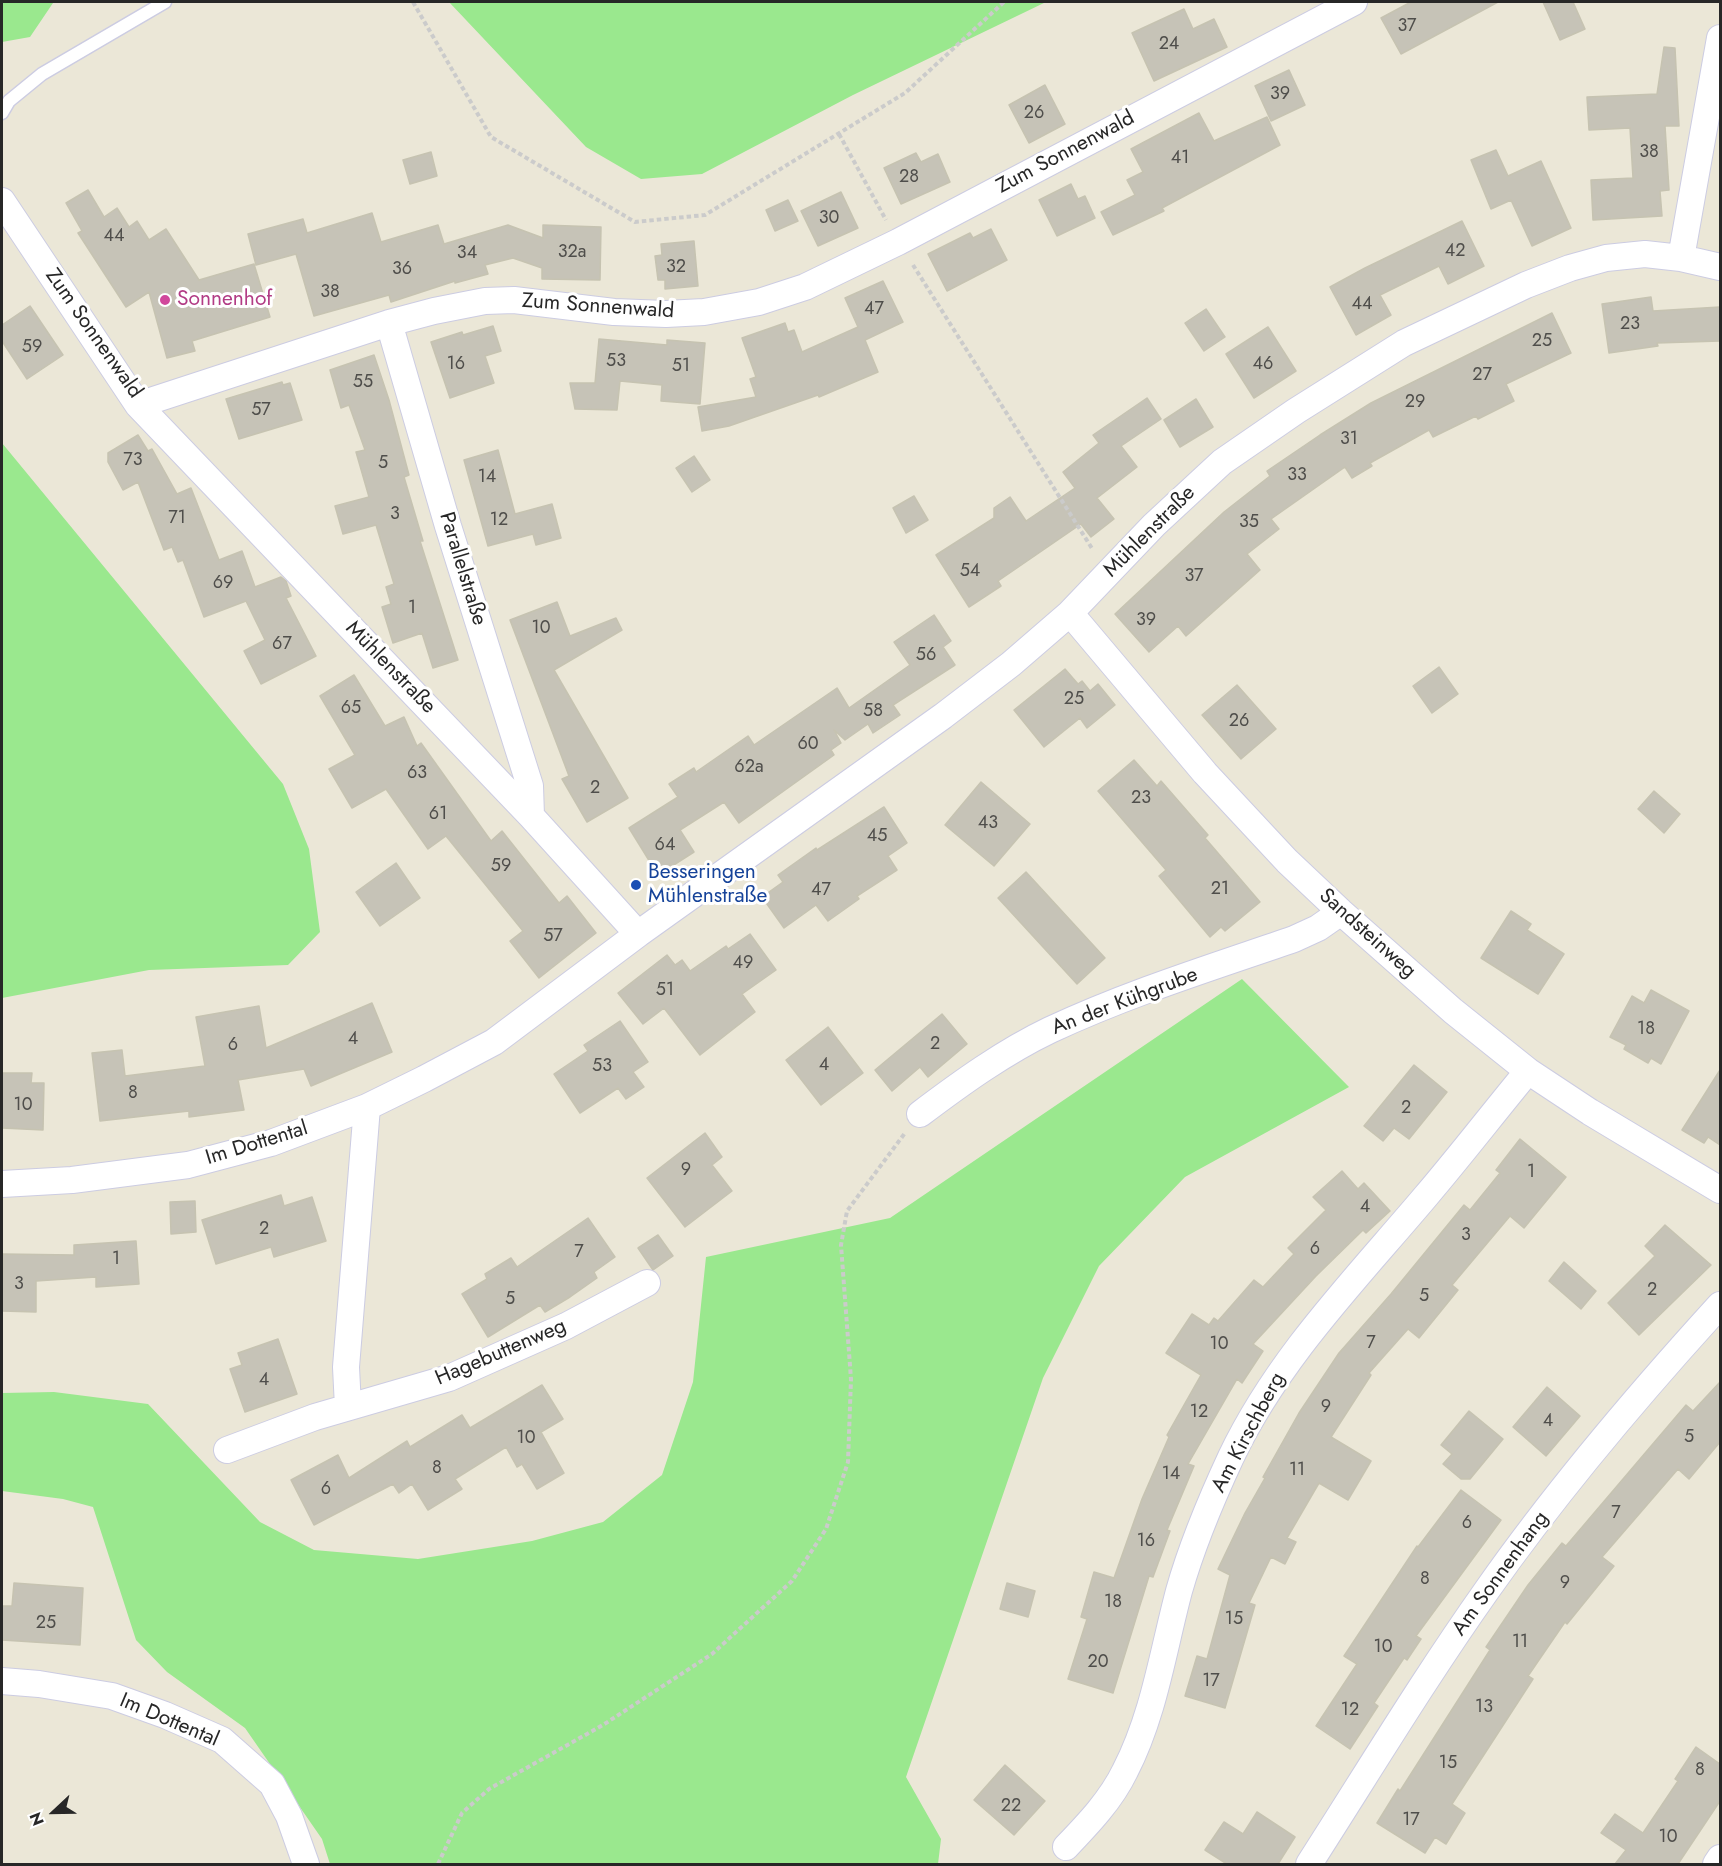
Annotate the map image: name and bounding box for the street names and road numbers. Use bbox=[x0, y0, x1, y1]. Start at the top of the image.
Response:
street label: Zum Sonnenwald bbox=[993, 106, 1139, 200]
street label: Zum Sonnenwald bbox=[39, 264, 147, 404]
street label: Zum Sonnenwald bbox=[521, 289, 675, 325]
street label: Mühlenstraße bbox=[1099, 481, 1201, 583]
street label: Parallelstraße bbox=[433, 509, 491, 629]
street label: Mühlenstraße bbox=[340, 616, 440, 720]
street label: Sandsteinweg bbox=[1313, 884, 1421, 984]
street label: An der Kühgrube bbox=[1048, 963, 1202, 1041]
street label: Im Dottental bbox=[203, 1117, 311, 1171]
street label: Hagebuttenweg bbox=[432, 1314, 570, 1392]
street label: Am Kirschberg bbox=[1207, 1369, 1291, 1497]
street label: Am Sonnenhang bbox=[1447, 1507, 1555, 1641]
street label: Im Dottental bbox=[116, 1689, 222, 1753]

